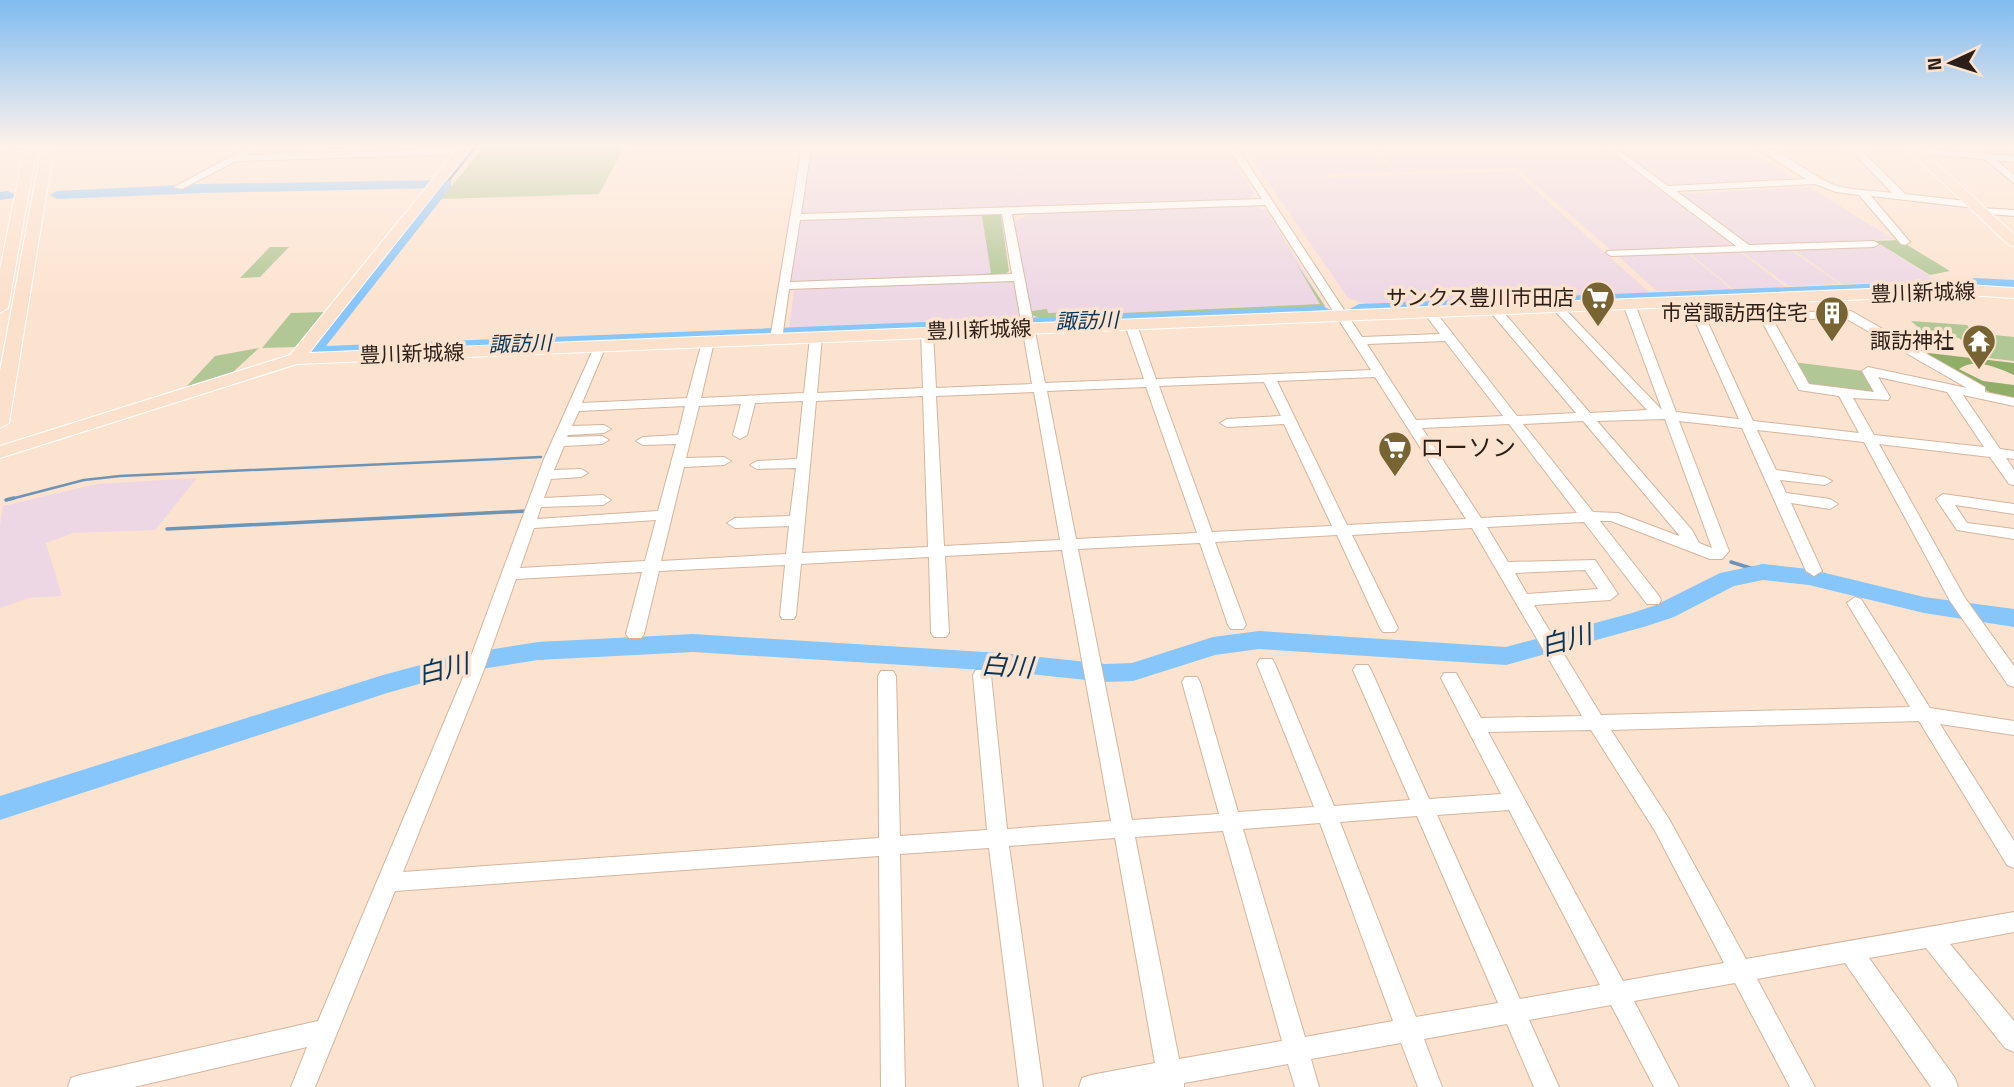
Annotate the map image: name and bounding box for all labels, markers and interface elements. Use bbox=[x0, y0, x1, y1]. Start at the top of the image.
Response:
north arrow bbox=[1916, 28, 1986, 98]
text: N bbox=[1919, 57, 1948, 72]
street label: 豊川新城線 bbox=[1870, 274, 1976, 310]
supermarket icon: サンクス豊川市田店 bbox=[1579, 279, 1617, 328]
place label: サンクス豊川市田店 bbox=[1386, 281, 1574, 313]
building icon: 市営諏訪西住宅 bbox=[1813, 294, 1851, 343]
place label: 市営諏訪西住宅 bbox=[1661, 296, 1808, 328]
water label: 諏訪川 bbox=[1055, 303, 1121, 337]
street label: 豊川新城線 bbox=[926, 311, 1032, 347]
temple icon: 諏訪神社 bbox=[1960, 322, 1998, 371]
place label: 諏訪神社 bbox=[1870, 324, 1954, 356]
water label: 諏訪川 bbox=[488, 326, 554, 360]
street label: 豊川新城線 bbox=[359, 335, 465, 371]
supermarket icon: ローソン bbox=[1376, 429, 1414, 478]
place label: ローソン bbox=[1420, 429, 1516, 465]
water label: 白川 bbox=[1536, 613, 1599, 665]
water label: 白川 bbox=[413, 643, 476, 694]
water label: 白川 bbox=[980, 644, 1037, 687]

